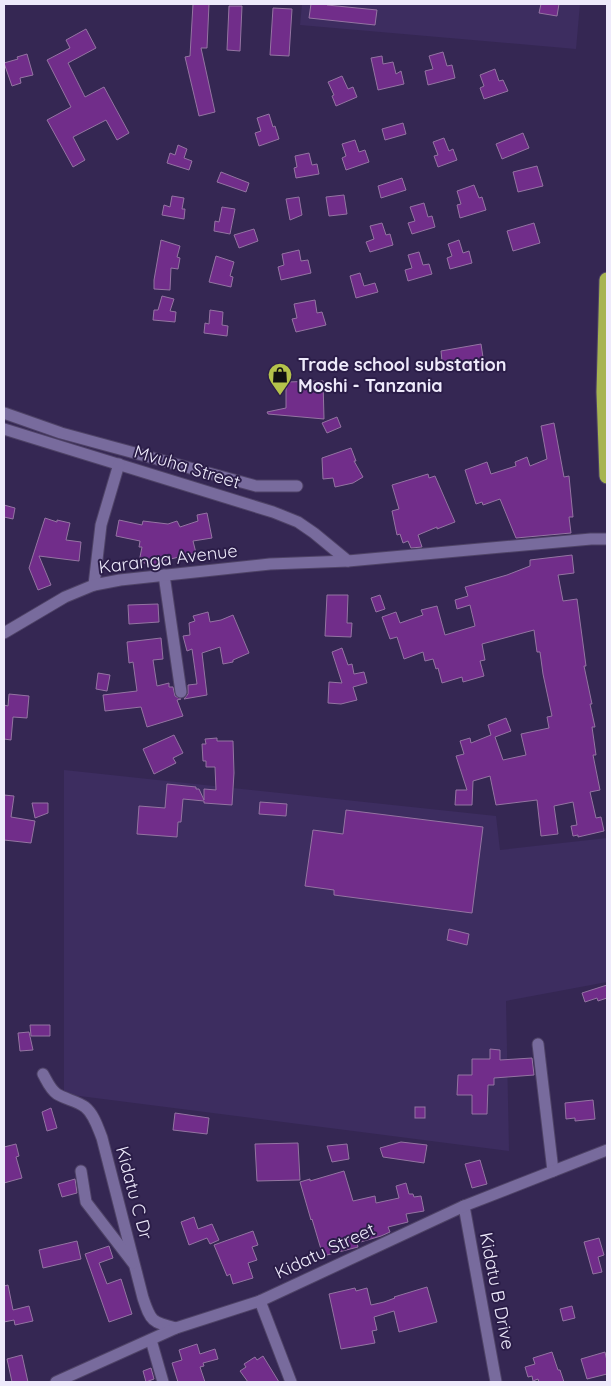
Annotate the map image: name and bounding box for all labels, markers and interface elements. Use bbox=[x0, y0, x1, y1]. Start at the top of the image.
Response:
place label: Trade school substation Moshi - Tanzania bbox=[298, 353, 506, 397]
shop icon: Trade school substation Moshi - Tanzania bbox=[267, 362, 293, 396]
street label: Mvuha Street bbox=[131, 439, 243, 494]
street label: Karanga Avenue bbox=[97, 539, 239, 578]
street label: Kidatu C Dr bbox=[111, 1144, 158, 1242]
street label: Kidatu Street bbox=[271, 1217, 379, 1284]
street label: Kidatu B Drive bbox=[475, 1230, 520, 1352]

